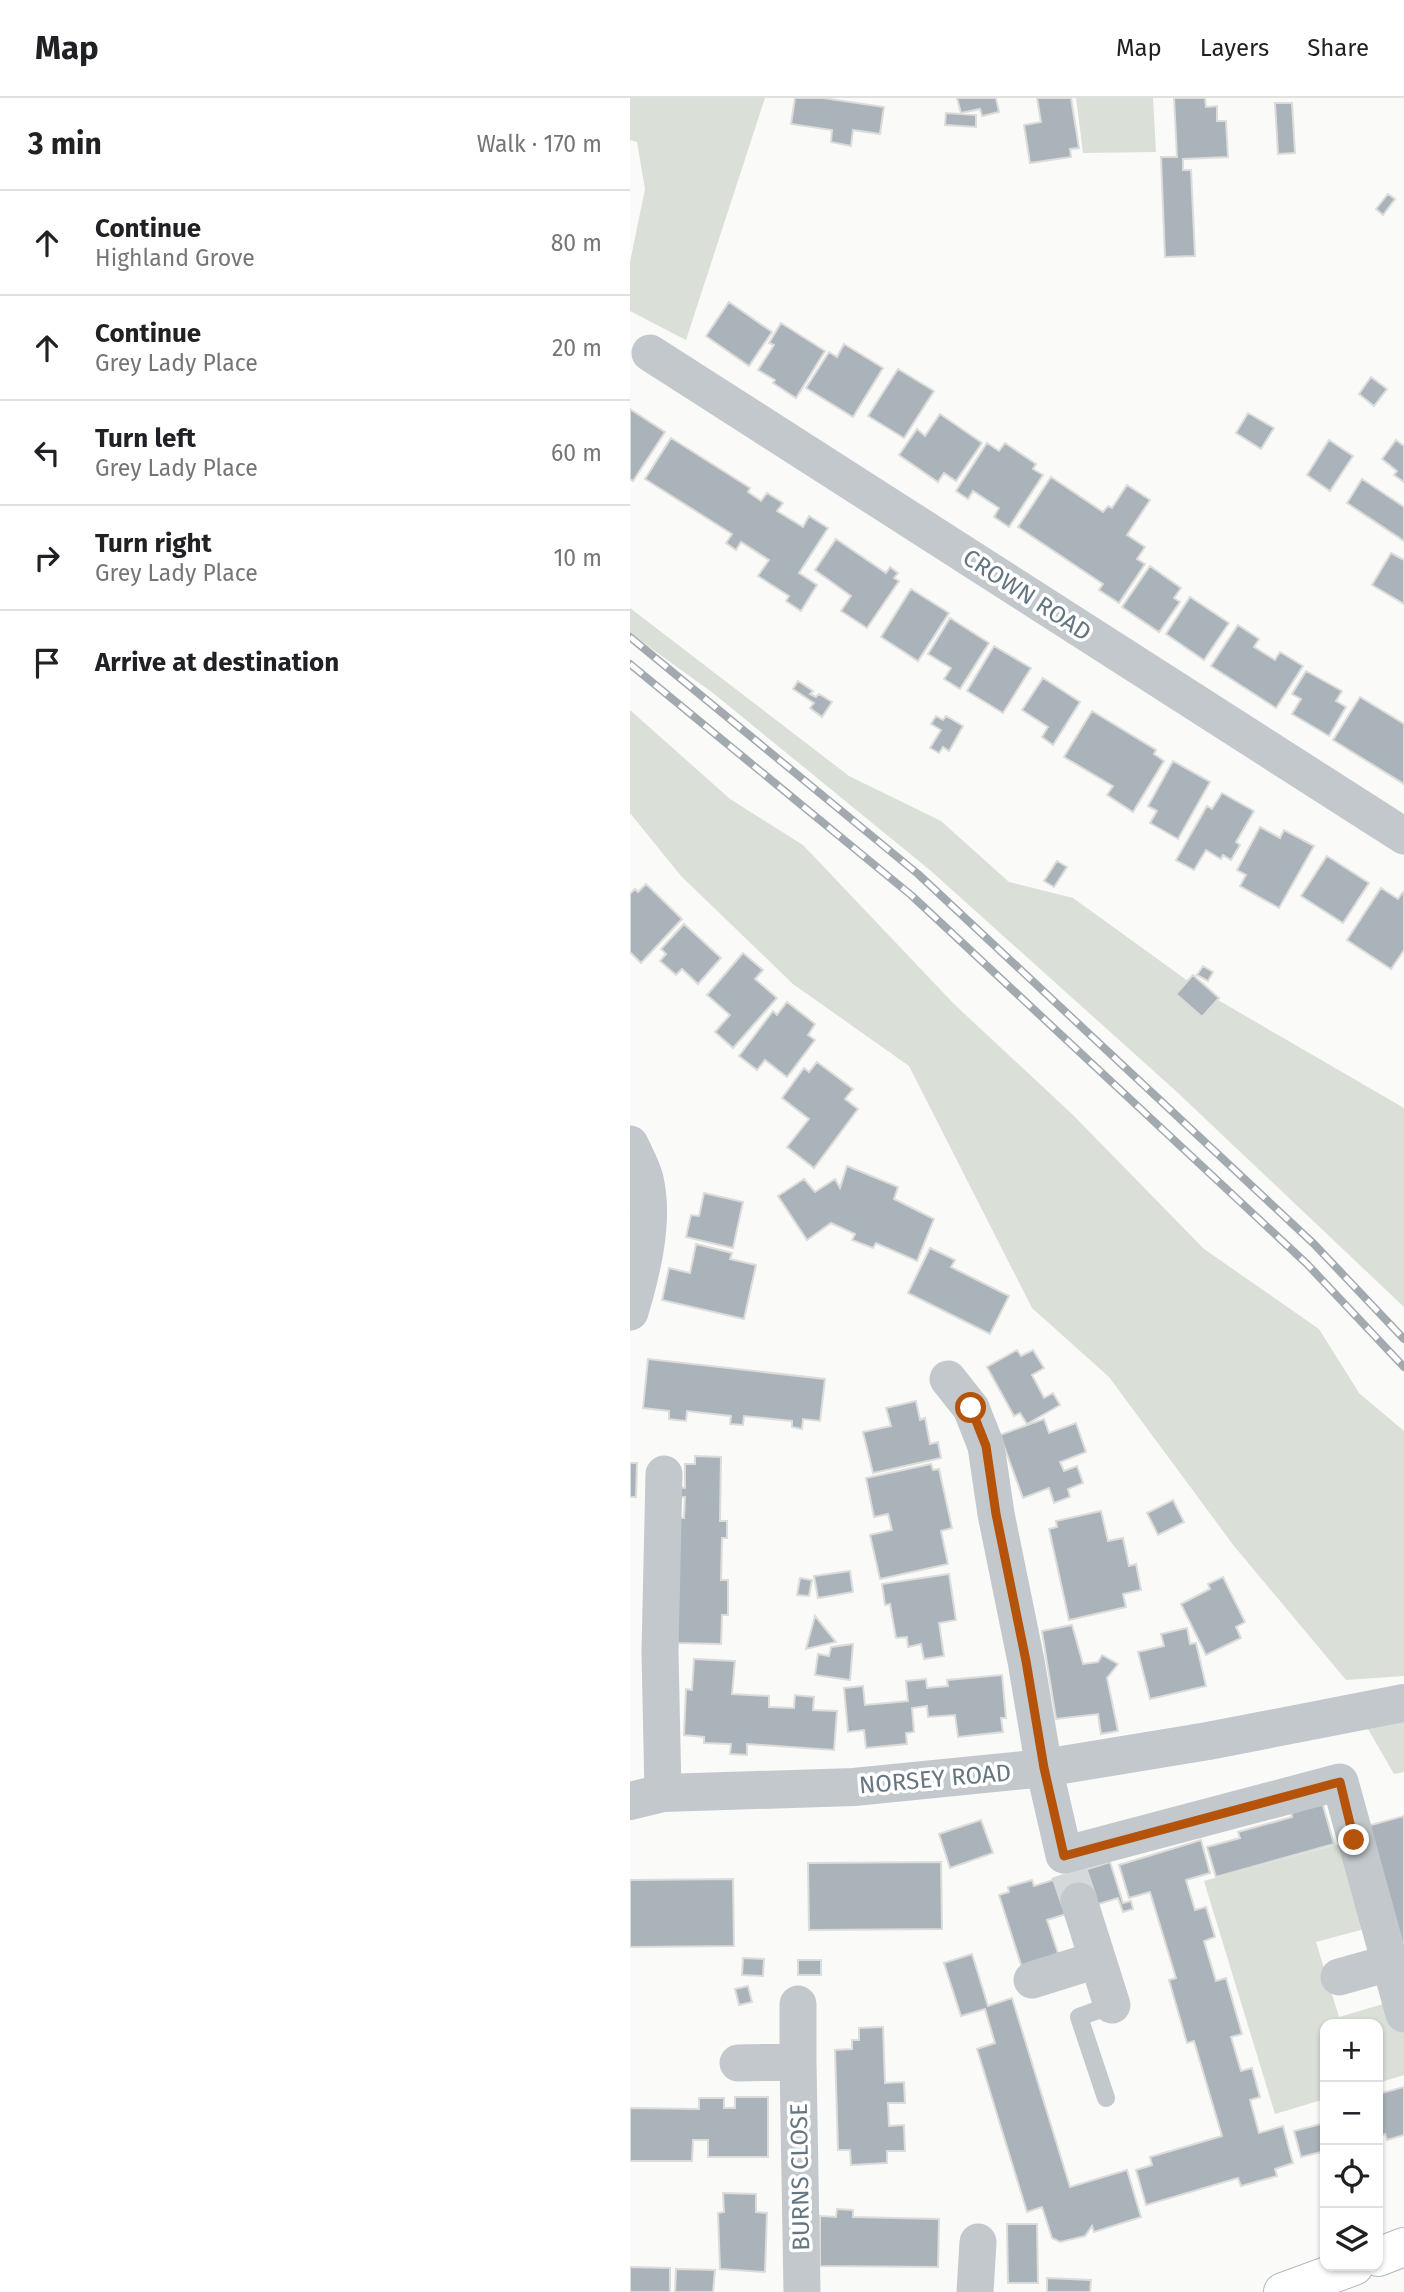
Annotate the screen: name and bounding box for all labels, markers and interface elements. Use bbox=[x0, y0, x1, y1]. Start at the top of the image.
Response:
text: Map bbox=[35, 28, 99, 68]
text: Map bbox=[1116, 34, 1162, 62]
text: Layers bbox=[1200, 34, 1269, 62]
text: Share bbox=[1307, 34, 1369, 62]
text: 3 min bbox=[28, 126, 102, 162]
text: Walk · 170 m bbox=[477, 130, 602, 158]
text: Continue bbox=[95, 213, 201, 244]
icon: ahead bbox=[28, 224, 66, 262]
text: 80 m bbox=[551, 229, 602, 257]
text: Highland Grove bbox=[95, 244, 255, 272]
text: Continue bbox=[95, 318, 201, 349]
icon: ahead bbox=[28, 329, 66, 367]
text: 20 m bbox=[552, 334, 602, 362]
text: Grey Lady Place bbox=[95, 349, 258, 377]
text: Turn left bbox=[95, 423, 196, 454]
icon: left bbox=[28, 434, 66, 472]
text: 60 m bbox=[551, 439, 602, 467]
text: Grey Lady Place bbox=[95, 454, 258, 482]
text: Turn right bbox=[95, 528, 212, 559]
icon: right bbox=[28, 539, 66, 577]
street label: CROWN ROAD bbox=[958, 543, 1096, 647]
text: 10 m bbox=[553, 544, 602, 572]
text: Grey Lady Place bbox=[95, 559, 258, 587]
icon: arrive bbox=[28, 644, 66, 682]
text: Arrive at destination bbox=[95, 647, 339, 678]
route start bbox=[955, 1392, 986, 1423]
street label: NORSEY ROAD bbox=[858, 1758, 1012, 1800]
route end bbox=[1338, 1824, 1369, 1855]
map controls bbox=[1320, 2019, 1383, 2271]
button: + bbox=[1320, 2019, 1383, 2082]
button: − bbox=[1320, 2082, 1383, 2145]
street label: BURNS CLOSE bbox=[785, 2103, 815, 2251]
button: locate bbox=[1320, 2145, 1383, 2208]
button: layers bbox=[1320, 2208, 1383, 2271]

